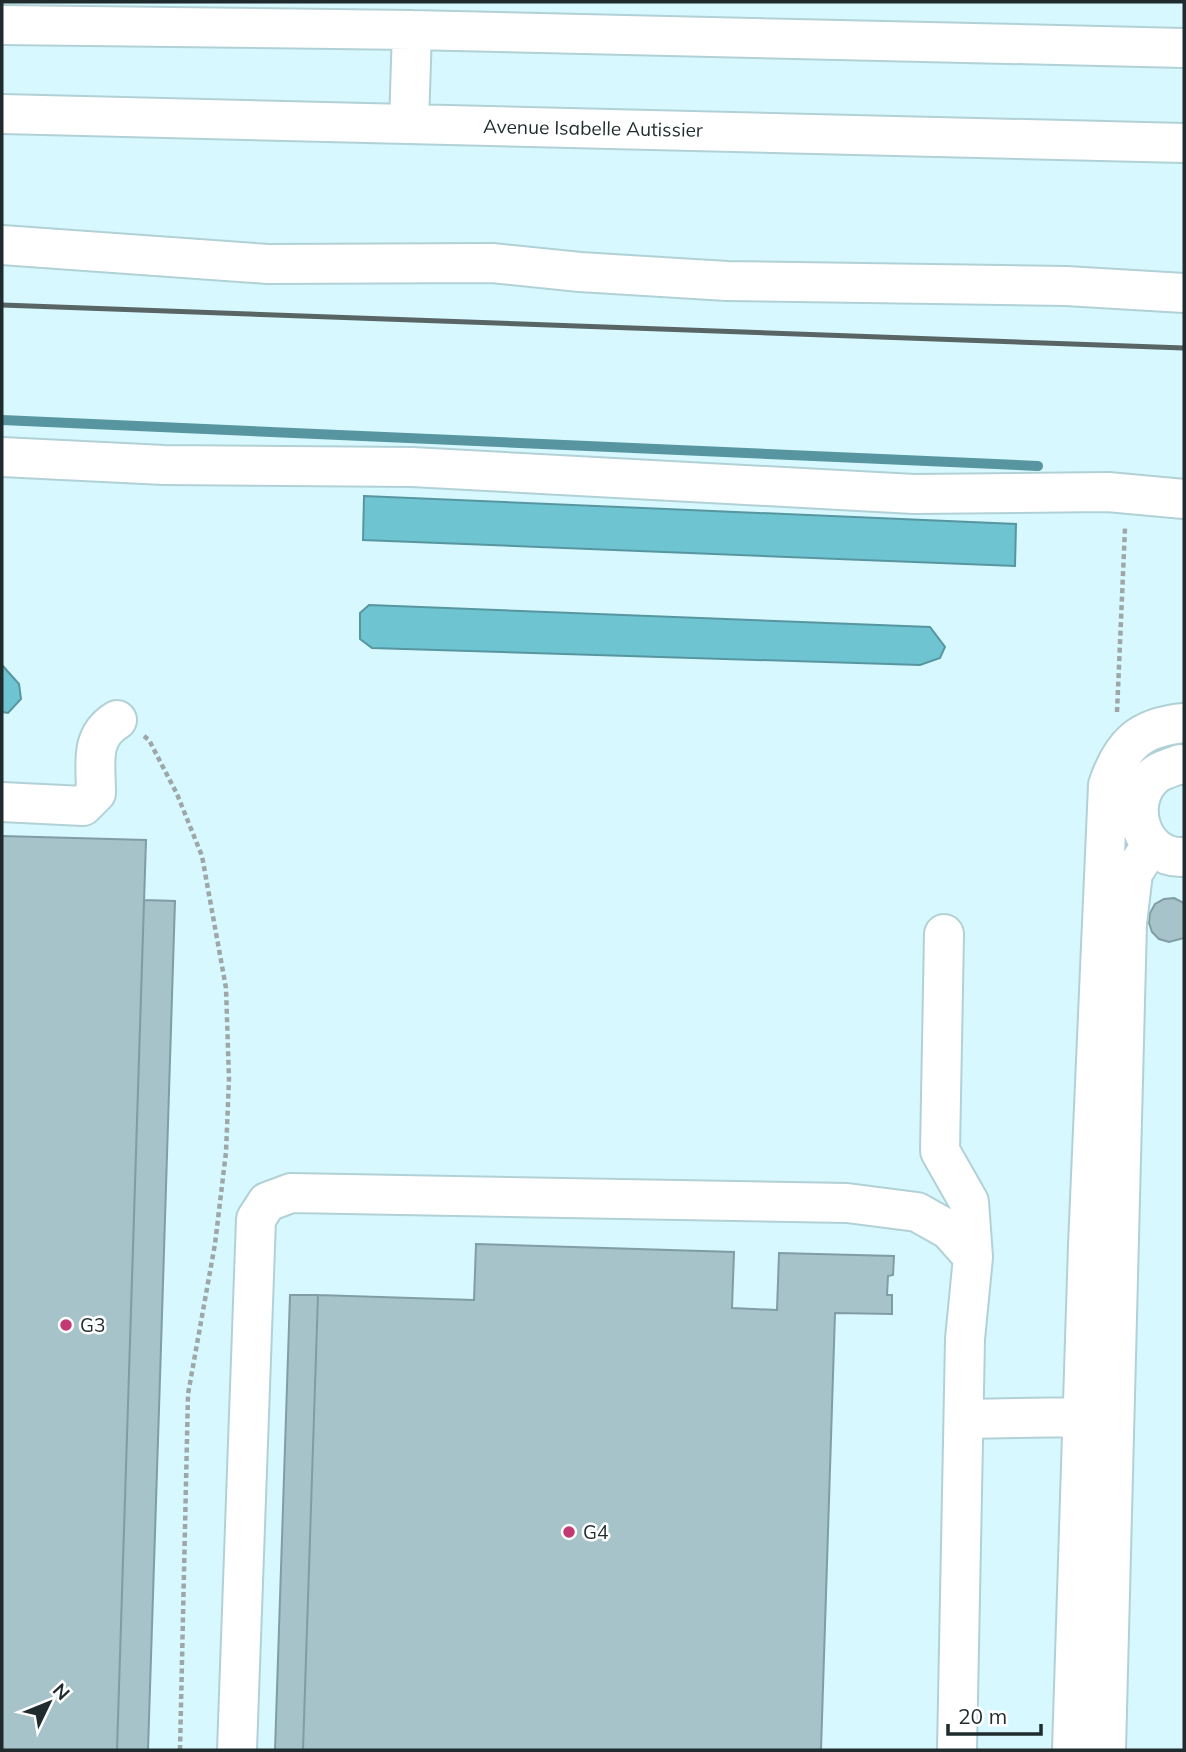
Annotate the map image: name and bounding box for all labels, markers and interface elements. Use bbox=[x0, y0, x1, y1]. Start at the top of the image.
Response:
street label: Avenue Isabelle Autissier bbox=[483, 114, 703, 142]
place label: G3 bbox=[80, 1313, 105, 1337]
marker: G3 bbox=[58, 1317, 74, 1333]
place label: G4 bbox=[583, 1520, 608, 1544]
marker: G4 bbox=[561, 1524, 577, 1540]
north arrow bbox=[14, 1668, 84, 1738]
text: N bbox=[48, 1678, 75, 1705]
scale bar bbox=[948, 1692, 1041, 1736]
text: 20 m bbox=[958, 1703, 1007, 1729]

